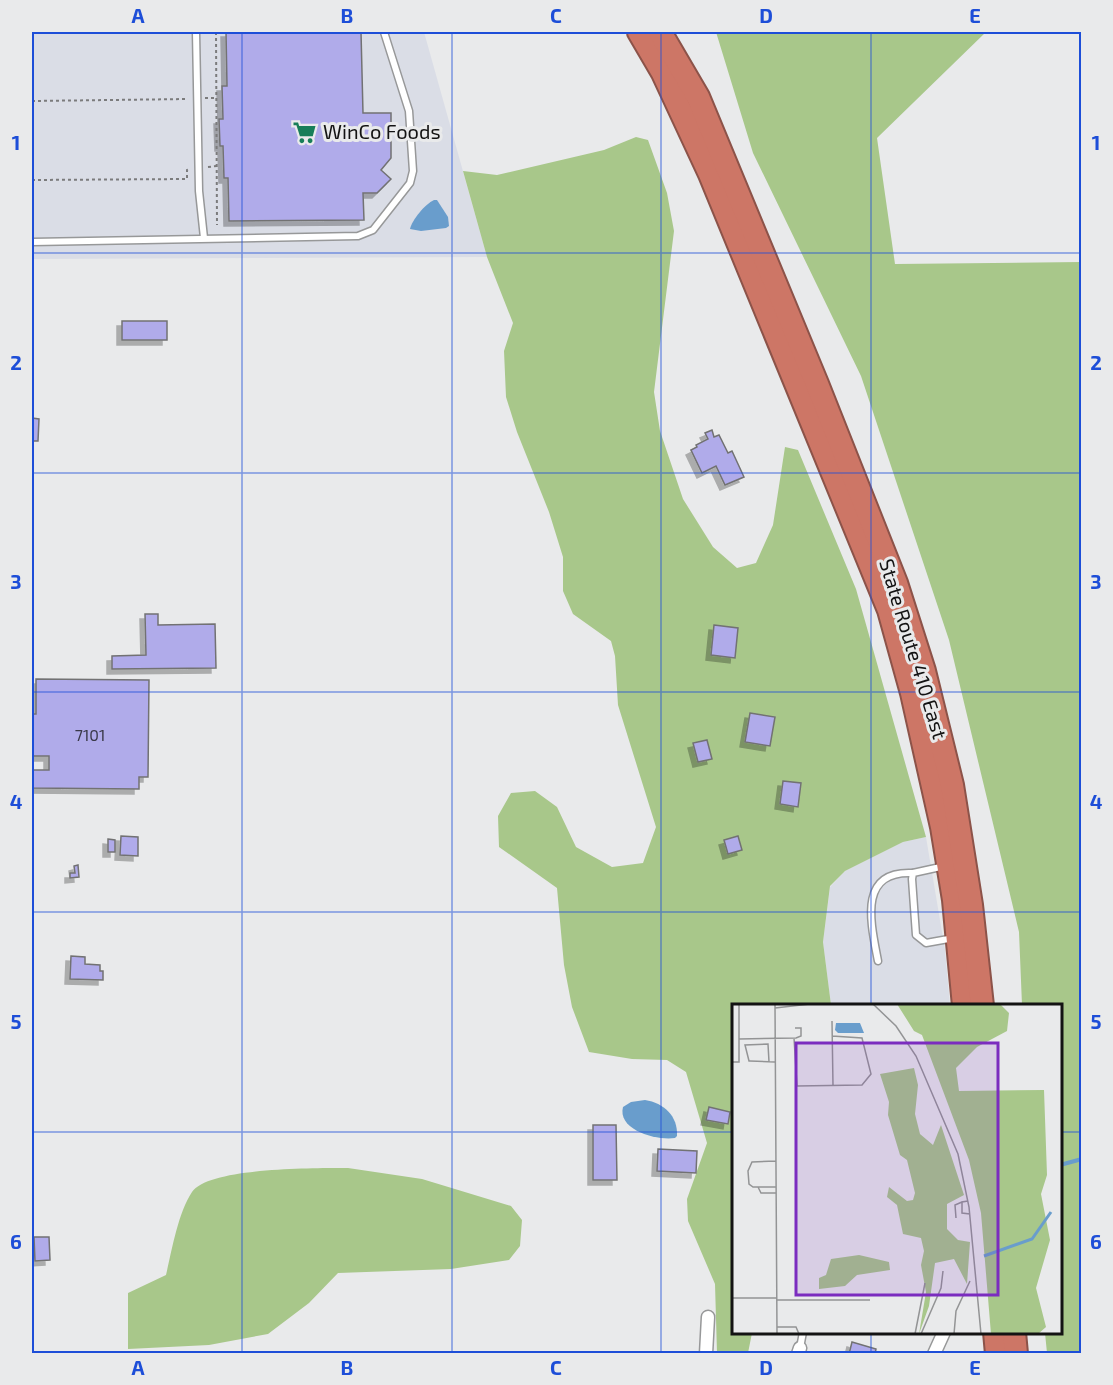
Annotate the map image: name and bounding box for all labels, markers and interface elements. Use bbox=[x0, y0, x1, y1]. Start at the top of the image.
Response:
text: A bbox=[131, 3, 145, 27]
text: B bbox=[341, 3, 353, 27]
text: C bbox=[550, 3, 562, 27]
text: D bbox=[759, 3, 773, 27]
text: E bbox=[969, 3, 981, 27]
supermarket icon: WinCo Foods bbox=[292, 119, 318, 145]
place label: WinCo Foods bbox=[323, 119, 441, 143]
text: 1 bbox=[12, 130, 20, 154]
text: 1 bbox=[1092, 130, 1100, 154]
text: 2 bbox=[10, 350, 22, 374]
text: 2 bbox=[1090, 350, 1102, 374]
street label: State Route 410 East bbox=[875, 556, 953, 742]
text: 3 bbox=[10, 569, 22, 593]
text: 3 bbox=[1090, 569, 1102, 593]
house number: 7101 bbox=[75, 725, 105, 744]
text: 4 bbox=[10, 789, 23, 813]
text: 4 bbox=[1090, 789, 1103, 813]
inset map bbox=[732, 1004, 1062, 1334]
text: 5 bbox=[10, 1009, 22, 1033]
text: 5 bbox=[1090, 1009, 1102, 1033]
text: 6 bbox=[10, 1229, 22, 1253]
text: 6 bbox=[1090, 1229, 1102, 1253]
text: A bbox=[131, 1355, 145, 1379]
text: B bbox=[341, 1355, 353, 1379]
text: C bbox=[550, 1355, 562, 1379]
text: D bbox=[759, 1355, 773, 1379]
text: E bbox=[969, 1355, 981, 1379]

